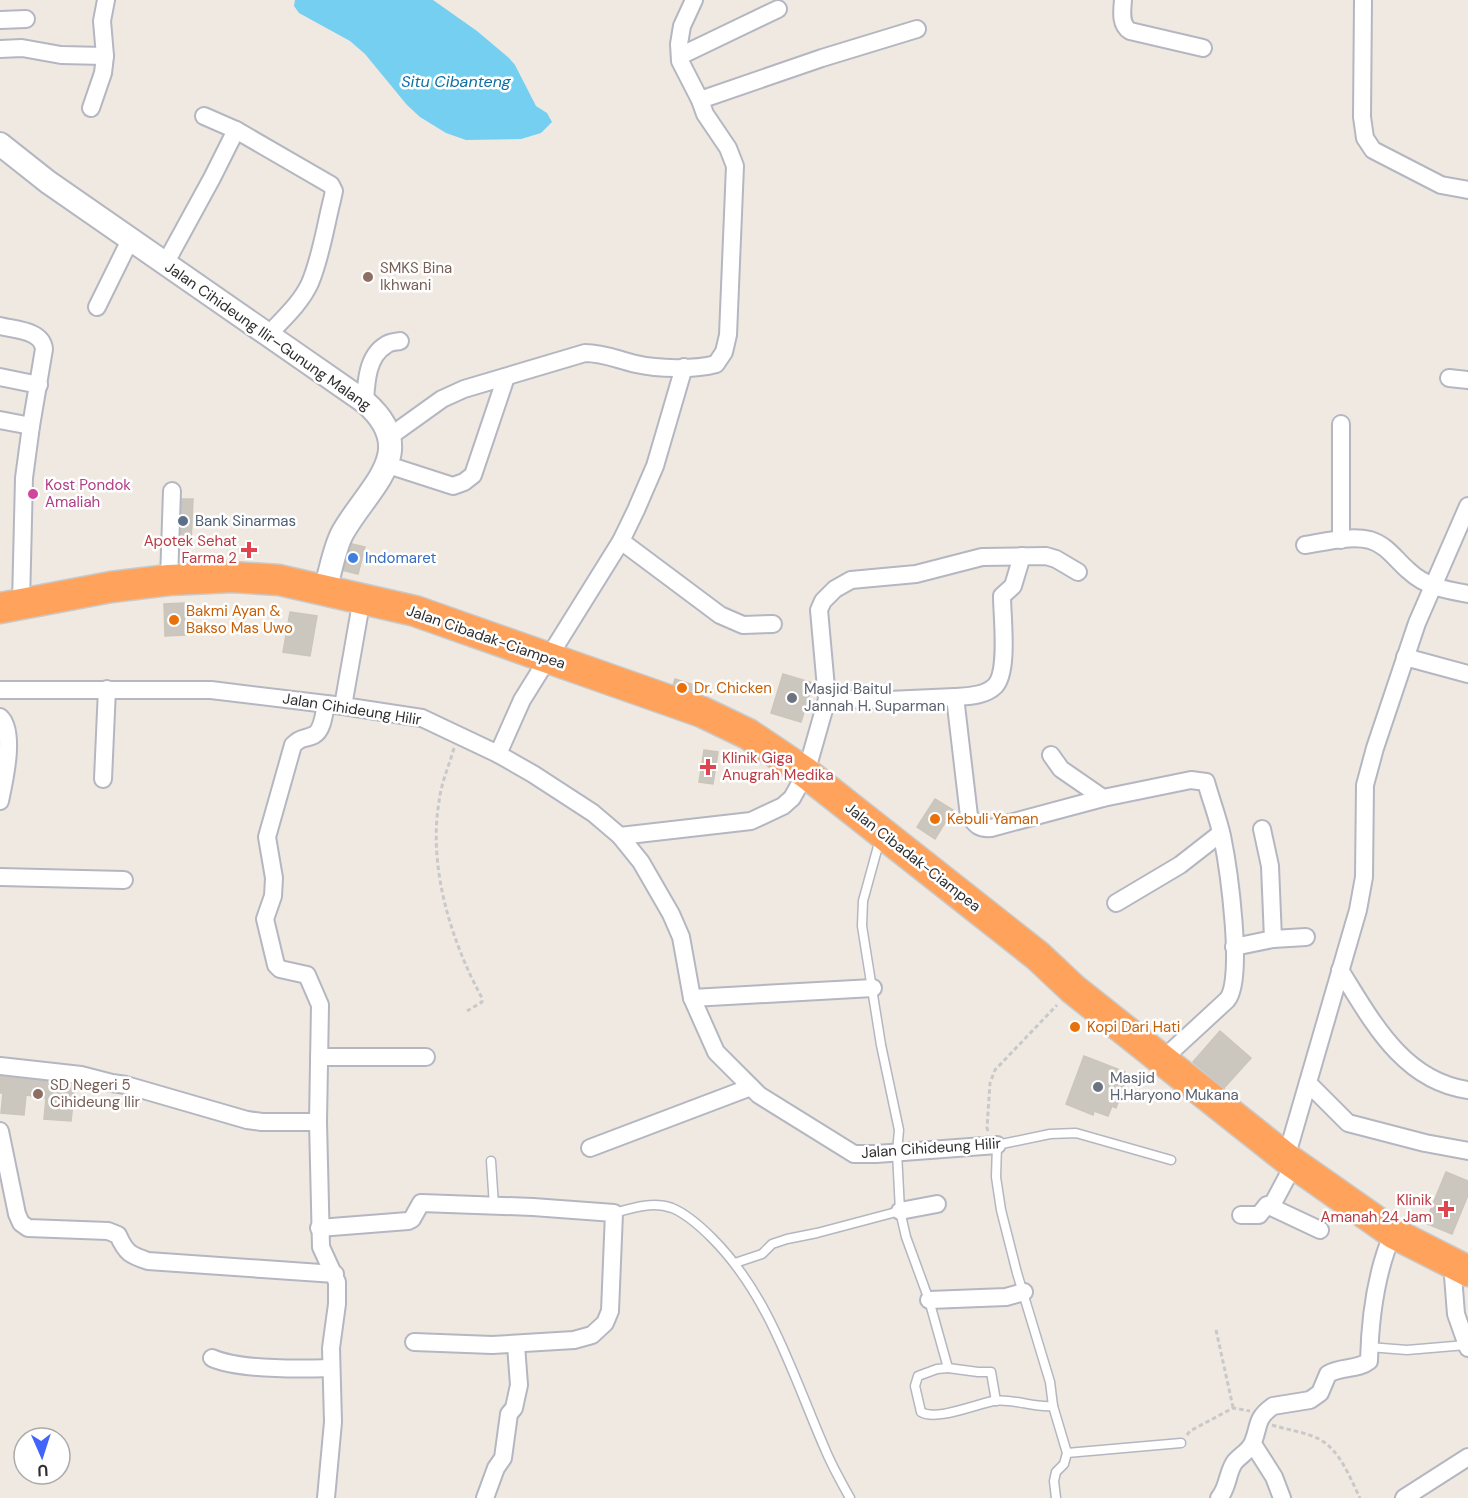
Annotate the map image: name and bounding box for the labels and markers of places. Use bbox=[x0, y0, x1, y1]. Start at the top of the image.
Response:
place label: SMKS Bina Ikhwani bbox=[380, 258, 452, 295]
marker: SMKS Bina Ikhwani bbox=[361, 270, 375, 284]
place label: Kost Pondok Amaliah bbox=[45, 475, 131, 512]
marker: Kost Pondok Amaliah bbox=[26, 487, 40, 501]
place label: Bank Sinarmas bbox=[195, 511, 296, 531]
marker: Bank Sinarmas bbox=[176, 514, 190, 528]
place label: Apotek Sehat Farma 2 bbox=[144, 531, 237, 568]
marker: Apotek Sehat Farma 2 bbox=[242, 543, 256, 557]
place label: Indomaret bbox=[365, 548, 436, 568]
marker: Indomaret bbox=[346, 551, 360, 565]
place label: Bakmi Ayan & Bakso Mas Uwo bbox=[186, 601, 293, 638]
marker: Bakmi Ayan & Bakso Mas Uwo bbox=[167, 613, 181, 627]
place label: Dr. Chicken bbox=[694, 678, 772, 698]
place label: Masjid Baitul Jannah H. Suparman bbox=[804, 679, 945, 716]
marker: Dr. Chicken bbox=[675, 681, 689, 695]
marker: Masjid Baitul Jannah H. Suparman bbox=[785, 691, 799, 705]
place label: Klinik Giga Anugrah Medika bbox=[722, 748, 834, 785]
marker: Klinik Giga Anugrah Medika bbox=[699, 758, 717, 776]
place label: Kebuli Yaman bbox=[947, 809, 1039, 829]
marker: Kebuli Yaman bbox=[928, 812, 942, 826]
place label: Kopi Dari Hati bbox=[1087, 1017, 1180, 1037]
marker: Kopi Dari Hati bbox=[1068, 1020, 1082, 1034]
place label: Masjid H.Haryono Mukana bbox=[1110, 1068, 1239, 1105]
place label: SD Negeri 5 Cihideung Ilir bbox=[50, 1075, 141, 1112]
marker: Masjid H.Haryono Mukana bbox=[1091, 1080, 1105, 1094]
marker: SD Negeri 5 Cihideung Ilir bbox=[31, 1087, 45, 1101]
place label: Klinik Amanah 24 Jam bbox=[1321, 1190, 1432, 1227]
marker: Klinik Amanah 24 Jam bbox=[1437, 1200, 1455, 1218]

